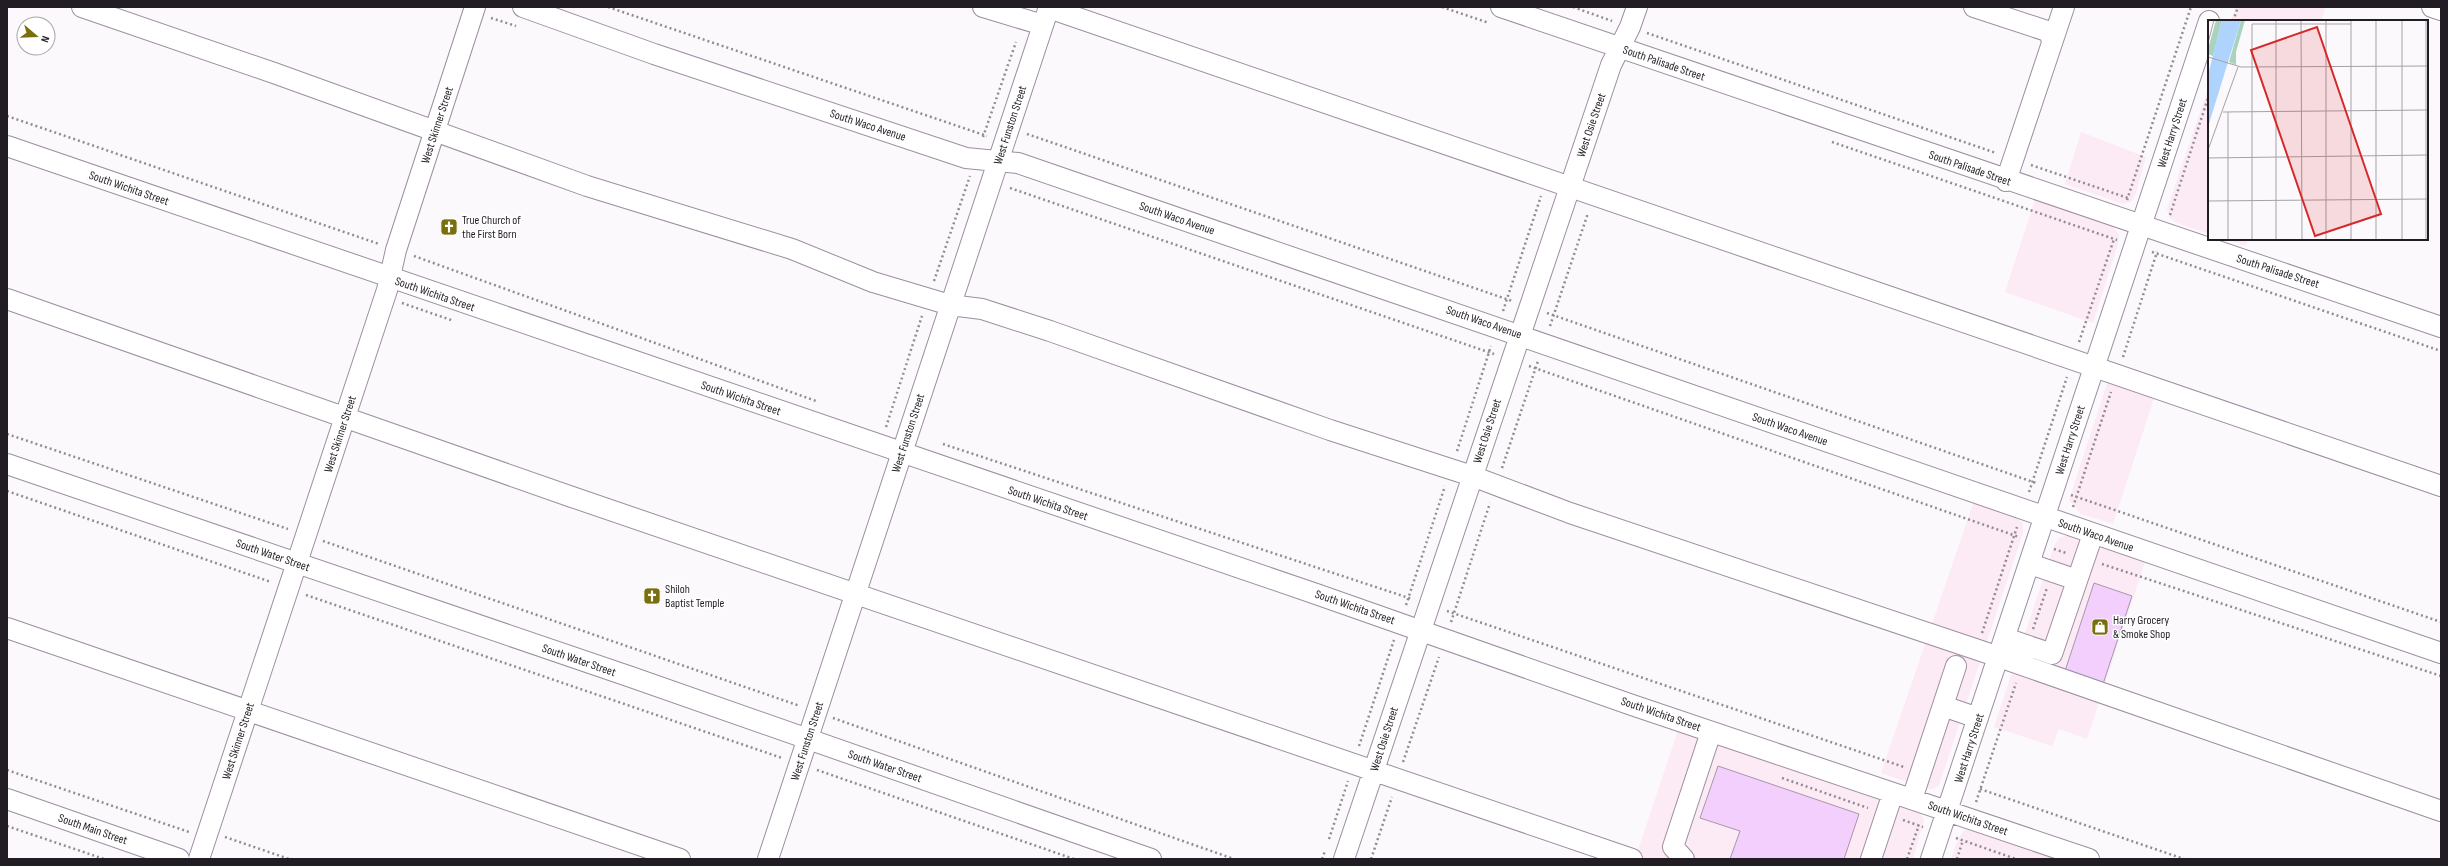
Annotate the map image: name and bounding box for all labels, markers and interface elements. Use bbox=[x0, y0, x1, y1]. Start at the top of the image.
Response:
north arrow bbox=[16, 16, 56, 56]
inset map bbox=[2208, 20, 2428, 240]
text: N bbox=[38, 34, 52, 44]
street label: South Palisade Street bbox=[1621, 42, 1707, 85]
street label: West Funston Street bbox=[991, 83, 1030, 167]
street label: West Skinner Street bbox=[418, 84, 457, 166]
street label: West Osie Street bbox=[1574, 91, 1610, 159]
street label: West Harry Street bbox=[2154, 96, 2191, 170]
street label: South Waco Avenue bbox=[828, 106, 908, 145]
street label: South Palisade Street bbox=[1927, 147, 2013, 190]
street label: South Wichita Street bbox=[87, 168, 171, 209]
street label: South Waco Avenue bbox=[1137, 199, 1217, 238]
place label: True Church of the First Born bbox=[462, 213, 521, 242]
church icon: True Church of the First Born bbox=[439, 217, 459, 237]
street label: South Palisade Street bbox=[2235, 251, 2321, 292]
street label: South Wichita Street bbox=[393, 274, 477, 315]
street label: South Waco Avenue bbox=[1444, 303, 1524, 342]
street label: South Wichita Street bbox=[699, 378, 783, 419]
street label: West Funston Street bbox=[889, 391, 928, 475]
street label: West Skinner Street bbox=[321, 393, 360, 475]
street label: West Osie Street bbox=[1470, 397, 1505, 465]
street label: West Harry Street bbox=[2052, 403, 2089, 477]
street label: South Waco Avenue bbox=[1750, 410, 1830, 449]
street label: South Wichita Street bbox=[1006, 483, 1090, 524]
street label: South Waco Avenue bbox=[2056, 516, 2136, 555]
street label: South Water Street bbox=[234, 536, 312, 575]
place label: Shiloh Baptist Temple bbox=[665, 582, 725, 611]
church icon: Shiloh Baptist Temple bbox=[642, 586, 662, 606]
street label: South Wichita Street bbox=[1313, 587, 1397, 628]
place label: Harry Grocery & Smoke Shop bbox=[2113, 613, 2170, 642]
shop icon: Harry Grocery & Smoke Shop bbox=[2090, 617, 2110, 637]
street label: South Water Street bbox=[540, 641, 618, 680]
street label: South Wichita Street bbox=[1619, 694, 1703, 735]
street label: West Funston Street bbox=[788, 699, 827, 783]
street label: West Skinner Street bbox=[219, 700, 258, 782]
street label: West Osie Street bbox=[1367, 705, 1402, 773]
street label: West Harry Street bbox=[1951, 711, 1988, 785]
street label: South Water Street bbox=[846, 747, 924, 786]
street label: South Wichita Street bbox=[1926, 798, 2010, 839]
street label: South Main Street bbox=[56, 811, 130, 848]

